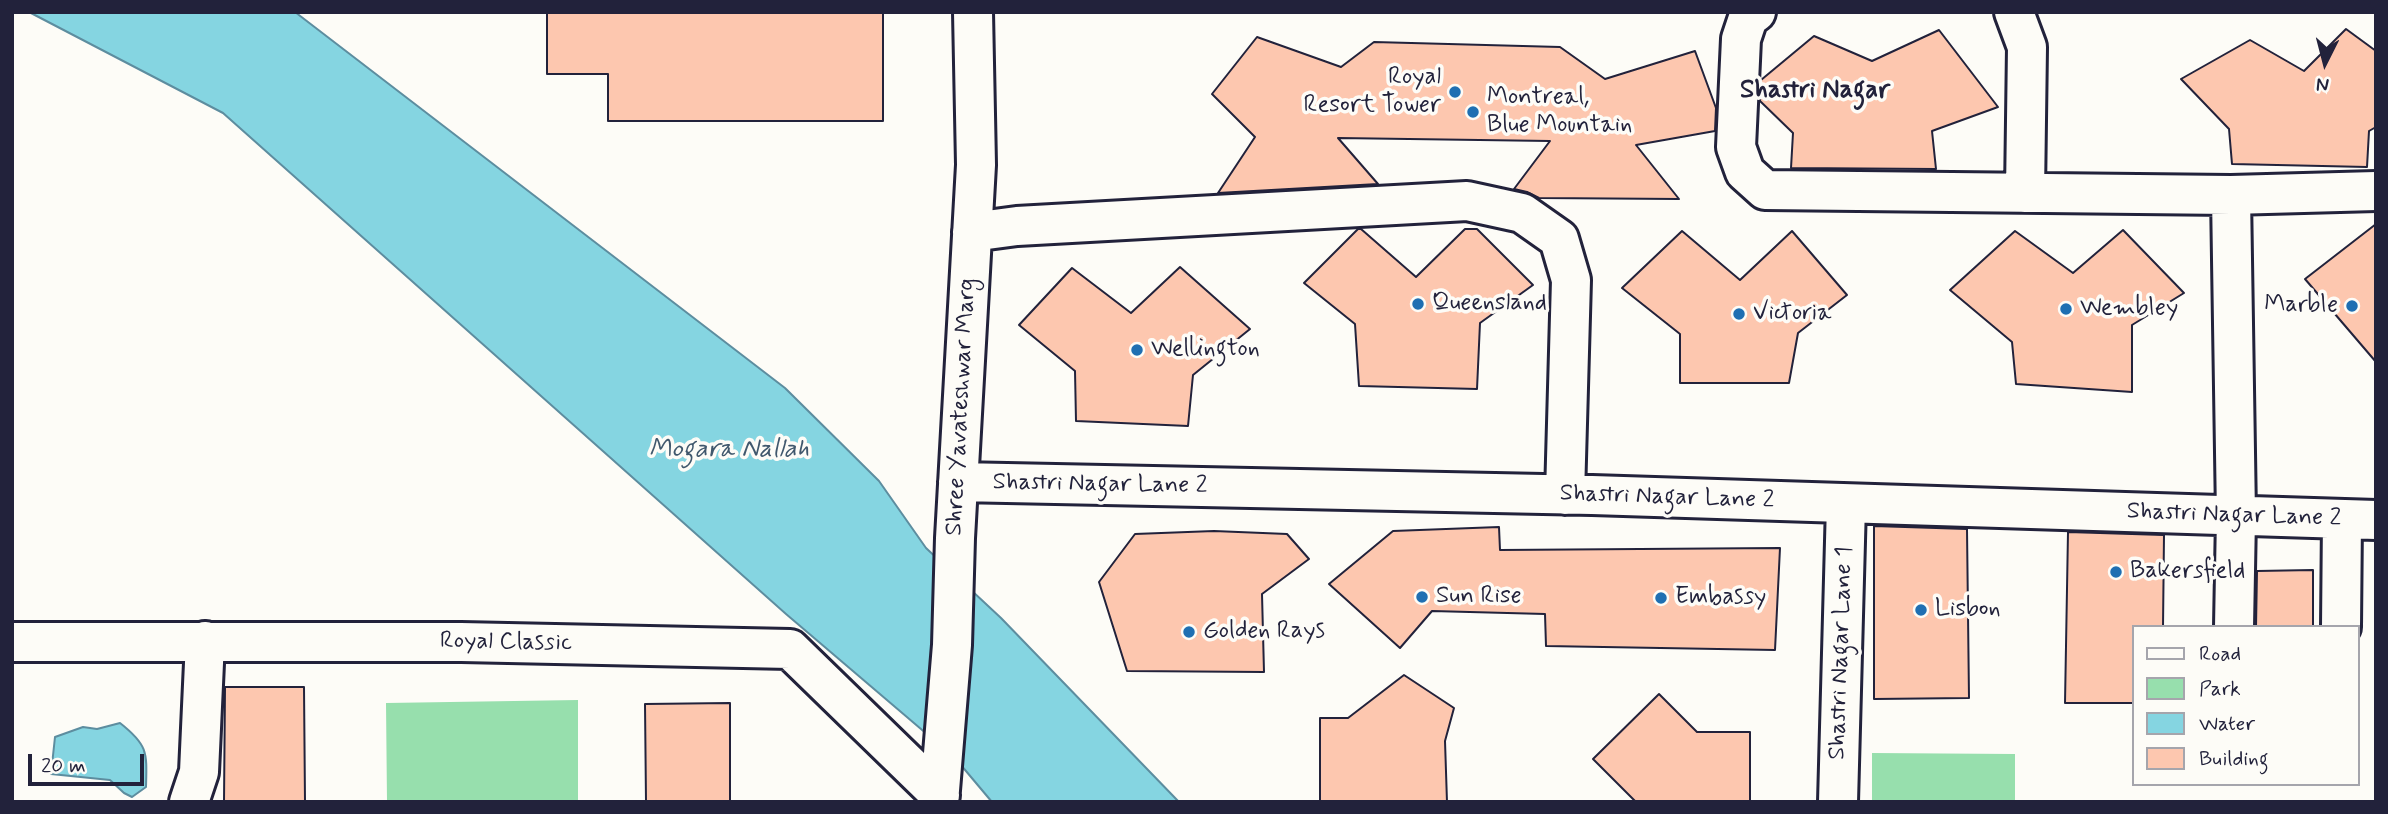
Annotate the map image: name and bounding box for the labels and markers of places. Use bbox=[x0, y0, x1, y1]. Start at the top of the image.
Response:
place label: Royal Resort Tower bbox=[1303, 64, 1441, 120]
marker: Royal Resort Tower bbox=[1447, 84, 1463, 100]
place label: Montreal, Blue Mountain bbox=[1487, 84, 1632, 140]
marker: Montreal, Blue Mountain bbox=[1465, 104, 1481, 120]
place label: Queensland bbox=[1432, 290, 1547, 318]
place label: Marble bbox=[2264, 292, 2338, 320]
place label: Wembley bbox=[2080, 295, 2178, 323]
marker: Queensland bbox=[1410, 296, 1426, 312]
marker: Marble bbox=[2344, 298, 2360, 314]
place label: Victoria bbox=[1753, 300, 1832, 328]
marker: Wembley bbox=[2058, 301, 2074, 317]
marker: Victoria bbox=[1731, 306, 1747, 322]
place label: Wellington bbox=[1151, 336, 1260, 364]
marker: Wellington bbox=[1129, 342, 1145, 358]
place label: Bakersfield bbox=[2130, 558, 2245, 586]
marker: Bakersfield bbox=[2108, 564, 2124, 580]
place label: Sun Rise bbox=[1436, 583, 1522, 611]
place label: Embassy bbox=[1675, 584, 1766, 612]
marker: Sun Rise bbox=[1414, 589, 1430, 605]
marker: Embassy bbox=[1653, 590, 1669, 606]
place label: Lisbon bbox=[1935, 596, 2001, 624]
marker: Lisbon bbox=[1913, 602, 1929, 618]
place label: Golden Rays bbox=[1203, 618, 1325, 646]
marker: Golden Rays bbox=[1181, 624, 1197, 640]

